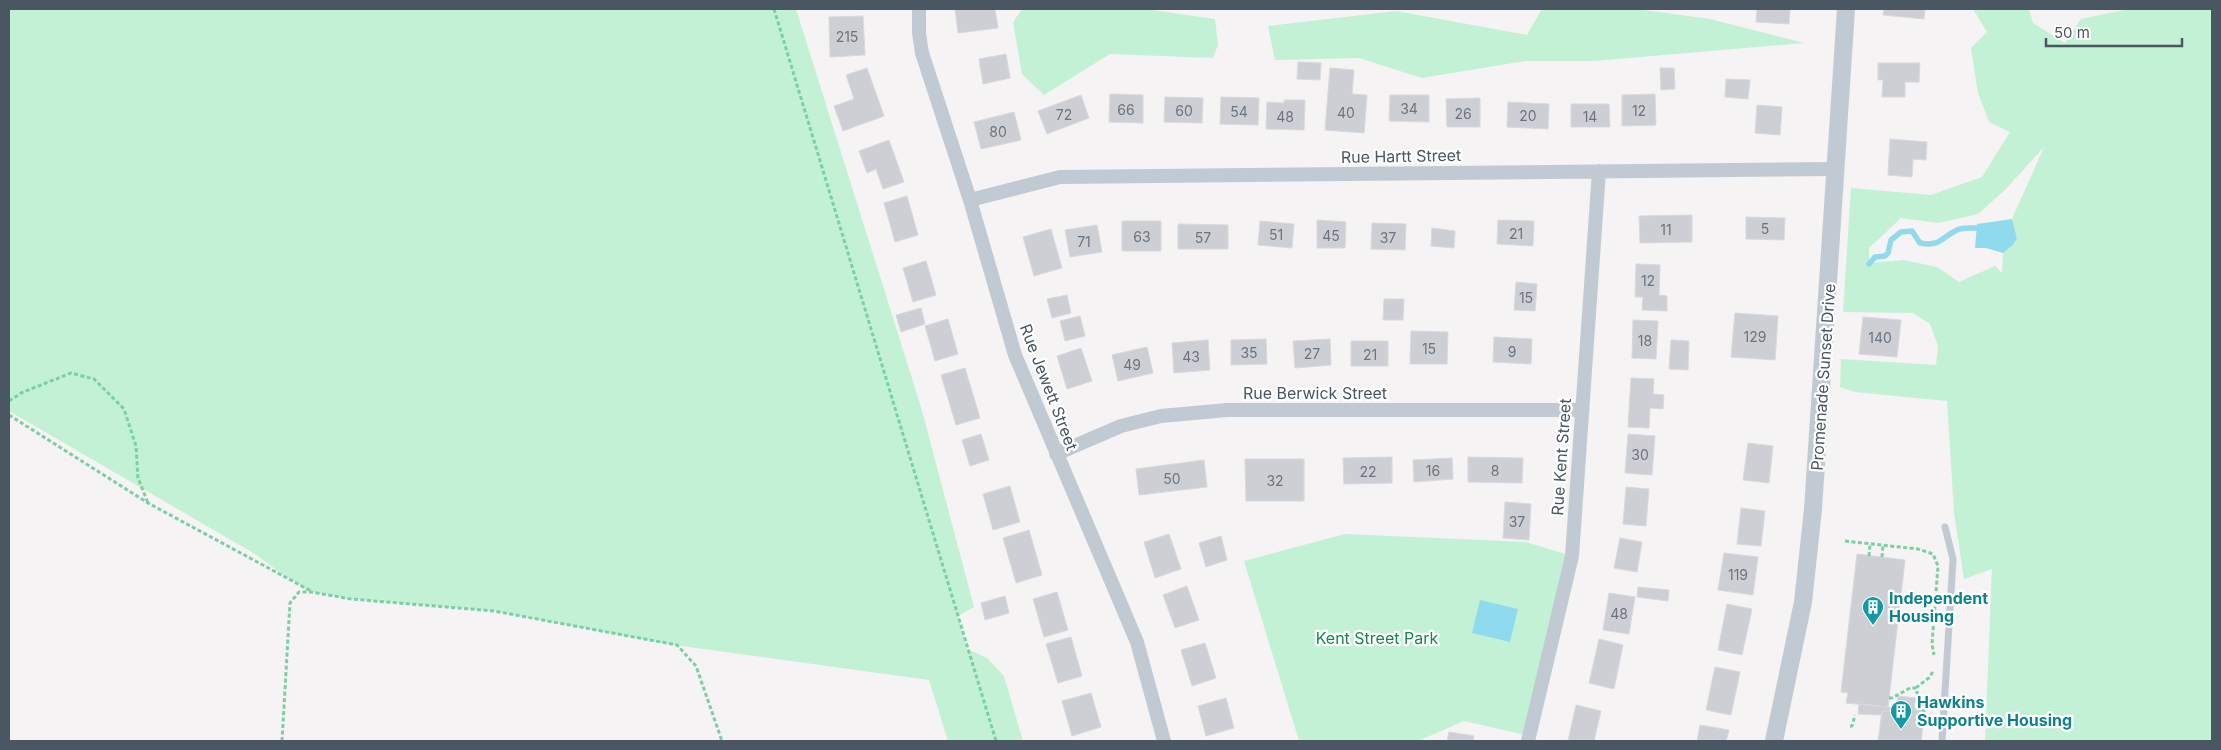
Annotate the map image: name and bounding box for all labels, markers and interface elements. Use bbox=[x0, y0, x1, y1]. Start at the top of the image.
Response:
scale bar bbox=[2046, 15, 2182, 47]
text: 50 m bbox=[2054, 23, 2090, 42]
house number: 215 bbox=[836, 28, 858, 45]
house number: 34 bbox=[1400, 100, 1418, 117]
house number: 66 bbox=[1117, 101, 1135, 118]
house number: 60 bbox=[1175, 102, 1193, 119]
house number: 12 bbox=[1632, 102, 1646, 119]
house number: 54 bbox=[1230, 103, 1248, 120]
house number: 40 bbox=[1337, 104, 1355, 121]
house number: 26 bbox=[1454, 105, 1472, 122]
house number: 72 bbox=[1056, 106, 1072, 123]
house number: 20 bbox=[1519, 107, 1537, 124]
house number: 48 bbox=[1276, 108, 1294, 125]
house number: 14 bbox=[1583, 108, 1597, 125]
house number: 80 bbox=[989, 123, 1007, 140]
street label: Rue Hartt Street bbox=[1341, 145, 1461, 167]
house number: 5 bbox=[1761, 220, 1769, 237]
house number: 11 bbox=[1660, 221, 1672, 238]
house number: 21 bbox=[1509, 225, 1523, 242]
house number: 51 bbox=[1269, 226, 1283, 243]
house number: 45 bbox=[1322, 227, 1340, 244]
house number: 63 bbox=[1133, 228, 1151, 245]
house number: 57 bbox=[1195, 229, 1211, 246]
house number: 37 bbox=[1380, 229, 1396, 246]
house number: 71 bbox=[1077, 233, 1091, 250]
house number: 12 bbox=[1641, 272, 1655, 289]
street label: Promenade Sunset Drive bbox=[1806, 283, 1840, 471]
house number: 15 bbox=[1519, 289, 1533, 306]
street label: Rue Jewett Street bbox=[1016, 321, 1082, 453]
house number: 129 bbox=[1744, 328, 1766, 345]
house number: 140 bbox=[1868, 329, 1892, 346]
house number: 18 bbox=[1638, 332, 1652, 349]
house number: 15 bbox=[1422, 340, 1436, 357]
house number: 9 bbox=[1508, 343, 1516, 360]
house number: 35 bbox=[1240, 344, 1258, 361]
house number: 27 bbox=[1304, 345, 1320, 362]
house number: 21 bbox=[1363, 346, 1377, 363]
house number: 43 bbox=[1182, 348, 1200, 365]
house number: 49 bbox=[1123, 356, 1141, 373]
street label: Rue Berwick Street bbox=[1243, 383, 1387, 403]
street label: Rue Kent Street bbox=[1547, 398, 1575, 516]
house number: 30 bbox=[1631, 446, 1649, 463]
house number: 16 bbox=[1426, 462, 1440, 479]
house number: 8 bbox=[1491, 462, 1499, 479]
house number: 22 bbox=[1359, 463, 1377, 480]
house number: 50 bbox=[1163, 470, 1181, 487]
house number: 32 bbox=[1266, 472, 1284, 489]
house number: 37 bbox=[1509, 513, 1525, 530]
house number: 119 bbox=[1728, 566, 1748, 583]
place label: Independent Housing bbox=[1889, 588, 1988, 626]
building icon: Independent Housing bbox=[1861, 595, 1885, 626]
house number: 48 bbox=[1610, 605, 1628, 622]
park label: Kent Street Park bbox=[1316, 628, 1438, 648]
place label: Hawkins Supportive Housing bbox=[1917, 692, 2072, 730]
building icon: Hawkins Supportive Housing bbox=[1889, 699, 1913, 730]

